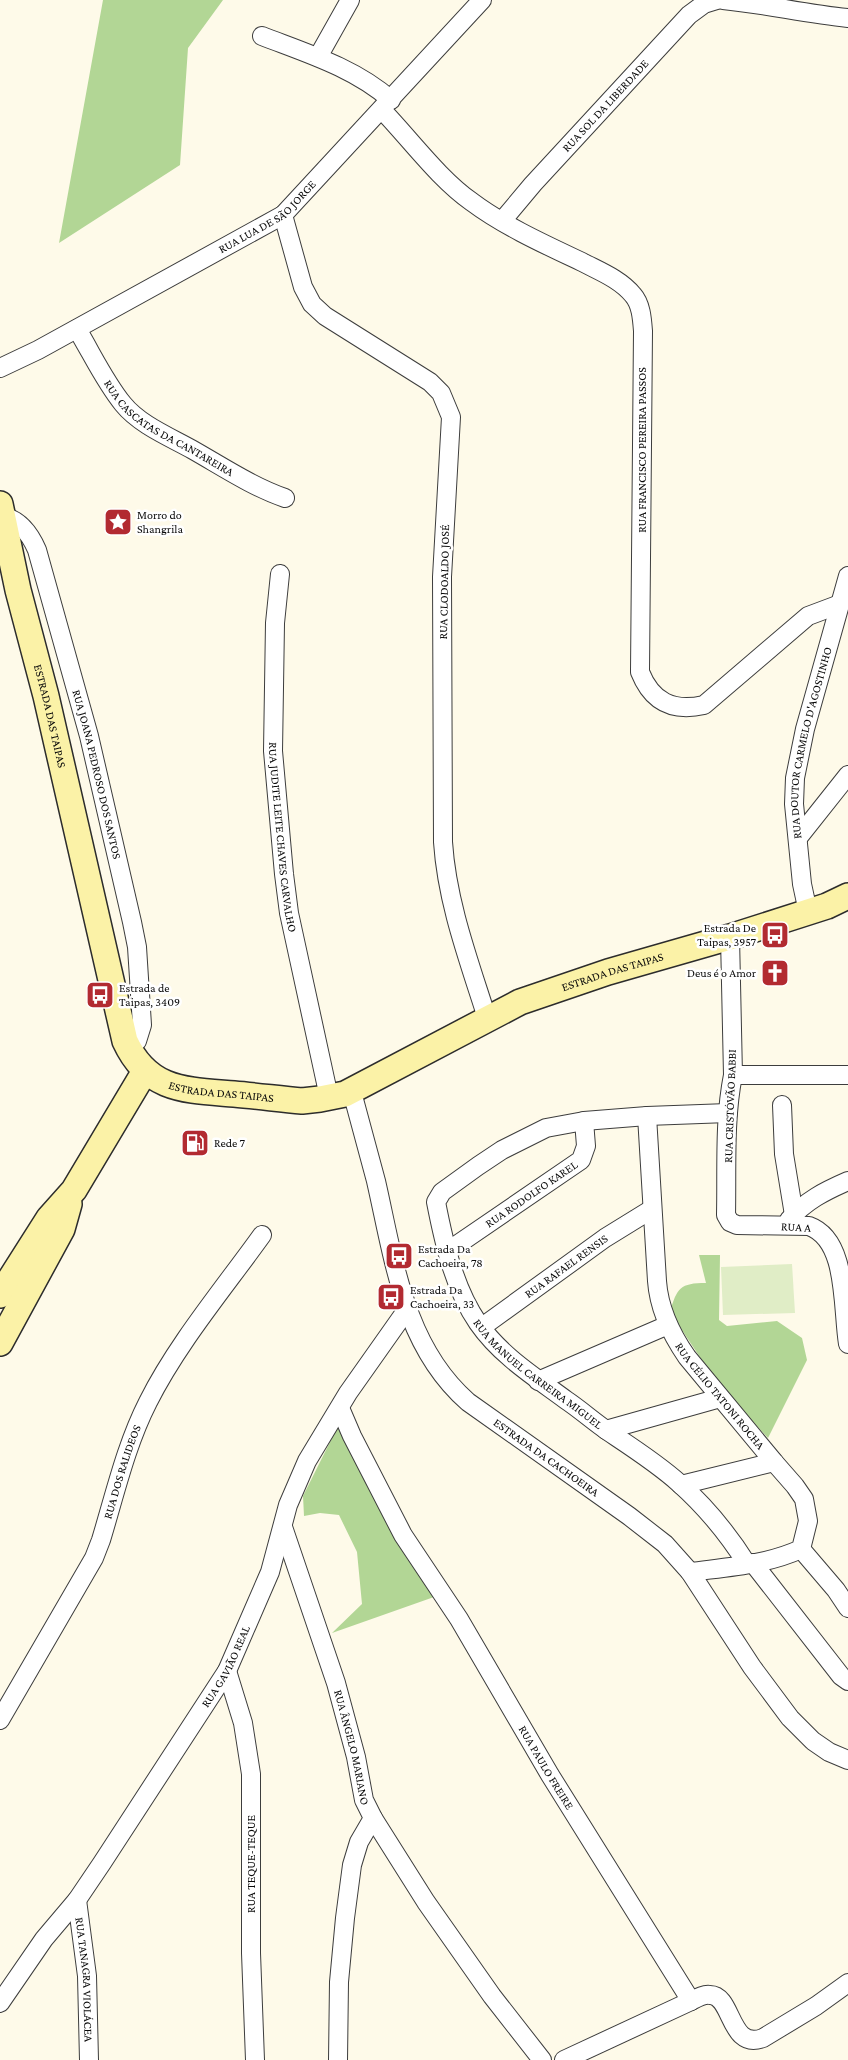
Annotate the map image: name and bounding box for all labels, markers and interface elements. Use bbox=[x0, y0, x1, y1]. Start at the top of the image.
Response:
street label: RUA SOL DA LIBERDADE bbox=[559, 56, 652, 155]
street label: RUA LUA DE SÃO JORGE bbox=[216, 177, 319, 256]
street label: RUA FRANCISCO PEREIRA PASSOS bbox=[635, 367, 649, 533]
street label: RUA CASCATAS DA CANTAREIRA bbox=[101, 377, 236, 479]
place icon: Morro do Shangrila bbox=[103, 507, 133, 537]
place label: Morro do Shangrila bbox=[137, 508, 183, 536]
street label: RUA CLODOALDO JOSÉ bbox=[436, 524, 452, 640]
street label: RUA DOUTOR CARMELO D'AGOSTINHO bbox=[787, 645, 835, 840]
street label: ESTRADA DAS TAIPAS bbox=[31, 663, 69, 770]
street label: RUA JOANA PEDROSO DOS SANTOS bbox=[69, 688, 124, 861]
street label: RUA JUDITE LEITE CHAVES CARVALHO bbox=[266, 742, 300, 934]
bus stop icon: Estrada De Taipas, 3957 bbox=[760, 920, 790, 950]
place label: Estrada De Taipas, 3957 bbox=[697, 921, 756, 949]
street label: ESTRADA DAS TAIPAS bbox=[560, 949, 665, 994]
church icon: Deus é o Amor bbox=[760, 958, 790, 988]
place label: Deus é o Amor bbox=[687, 966, 757, 980]
bus stop icon: Estrada de Taipas, 3409 bbox=[85, 980, 115, 1010]
place label: Estrada de Taipas, 3409 bbox=[119, 981, 180, 1009]
street label: RUA CRISTÓVÃO BABBI bbox=[721, 1049, 739, 1163]
street label: ESTRADA DAS TAIPAS bbox=[167, 1078, 275, 1105]
fuel station icon: Rede 7 bbox=[180, 1128, 210, 1158]
place label: Rede 7 bbox=[214, 1136, 246, 1150]
street label: RUA RODOLFO KAREL bbox=[483, 1158, 580, 1230]
street label: RUA A bbox=[781, 1219, 812, 1235]
street label: RUA RAFAEL RENSIS bbox=[522, 1231, 611, 1301]
bus stop icon: Estrada Da Cachoeira, 78 bbox=[384, 1241, 414, 1271]
place label: Estrada Da Cachoeira, 78 bbox=[418, 1242, 483, 1270]
bus stop icon: Estrada Da Cachoeira, 33 bbox=[376, 1282, 406, 1312]
place label: Estrada Da Cachoeira, 33 bbox=[410, 1283, 475, 1311]
street label: RUA MANUEL CARREIRA MIGUEL bbox=[470, 1316, 605, 1432]
street label: RUA CÉLIO TATONI ROCHA bbox=[672, 1340, 768, 1452]
street label: ESTRADA DA CACHOEIRA bbox=[491, 1415, 602, 1500]
street label: RUA DOS RALIDEOS bbox=[101, 1422, 144, 1521]
street label: RUA GAVIÃO REAL bbox=[198, 1623, 253, 1710]
street label: RUA ÂNGELO MARIANO bbox=[331, 1688, 372, 1808]
street label: RUA PAULO FREIRE bbox=[516, 1723, 577, 1812]
street label: RUA TEQUE-TEQUE bbox=[244, 1815, 258, 1913]
street label: RUA TANAGRA VIOLÁCEA bbox=[72, 1916, 96, 2042]

